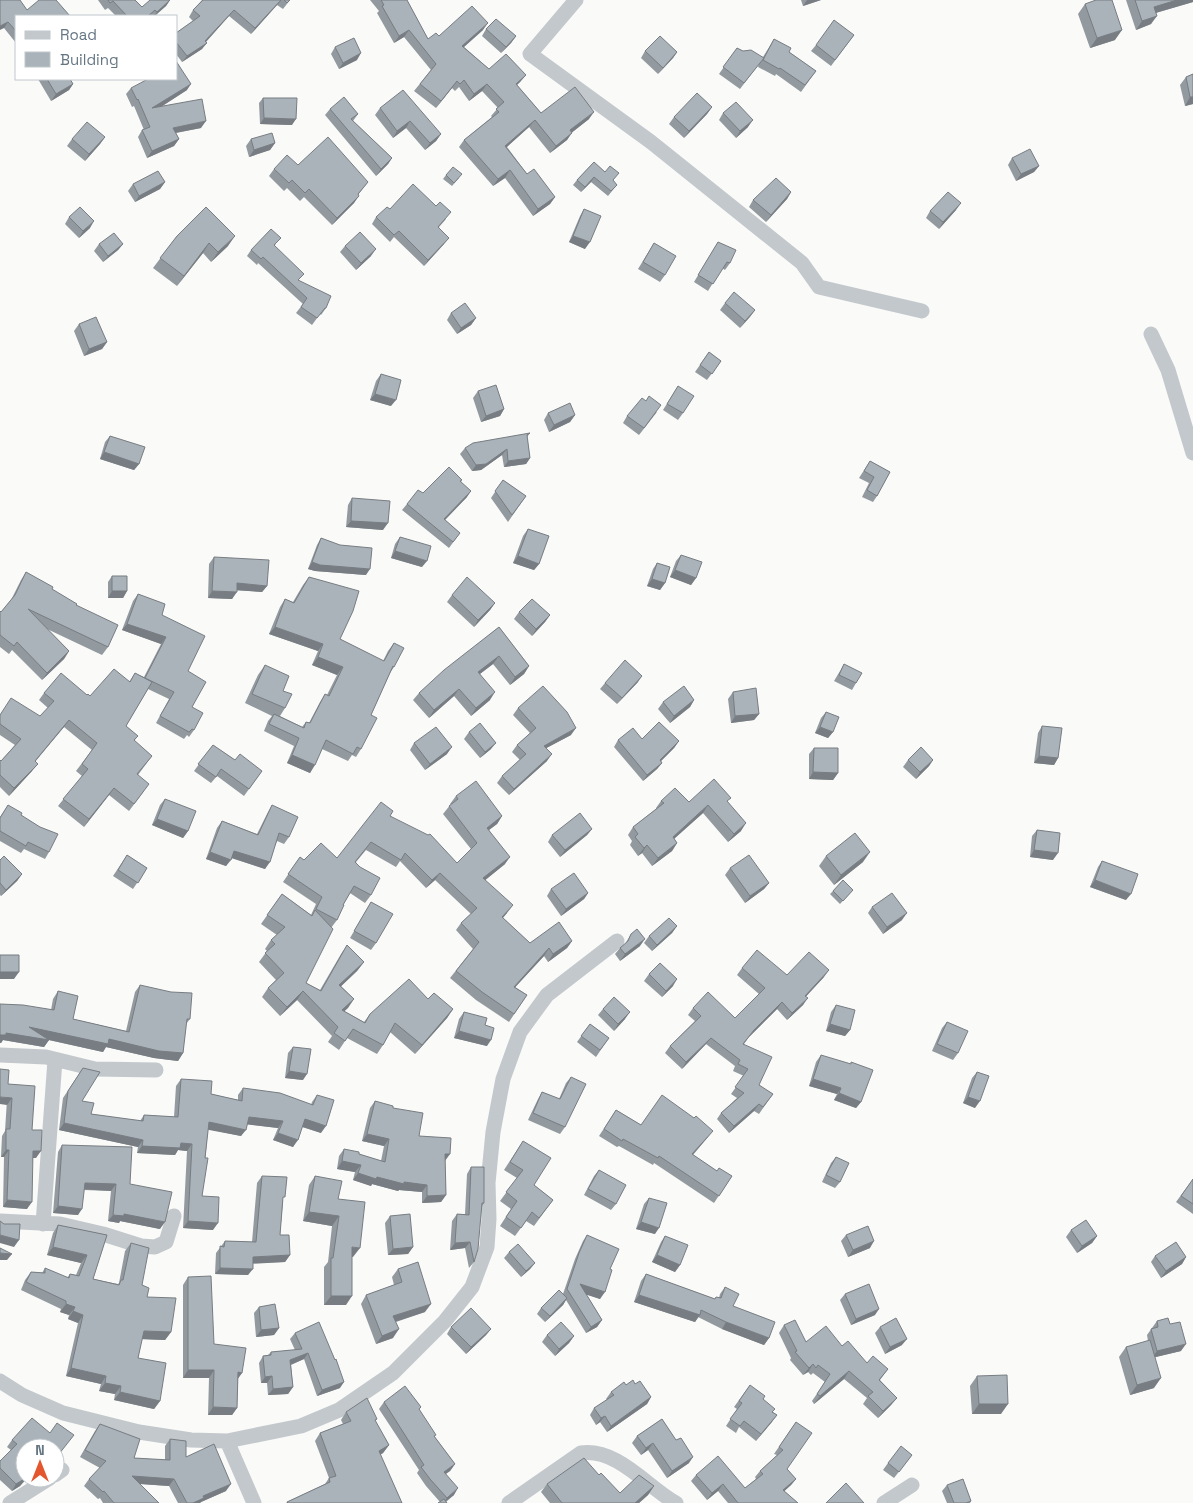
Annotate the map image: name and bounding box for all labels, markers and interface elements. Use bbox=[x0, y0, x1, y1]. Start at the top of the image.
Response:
legend bbox=[15, 15, 178, 80]
text: Road bbox=[60, 25, 97, 44]
text: Building bbox=[60, 50, 119, 69]
north arrow bbox=[15, 1438, 65, 1488]
text: N bbox=[35, 1441, 45, 1459]

